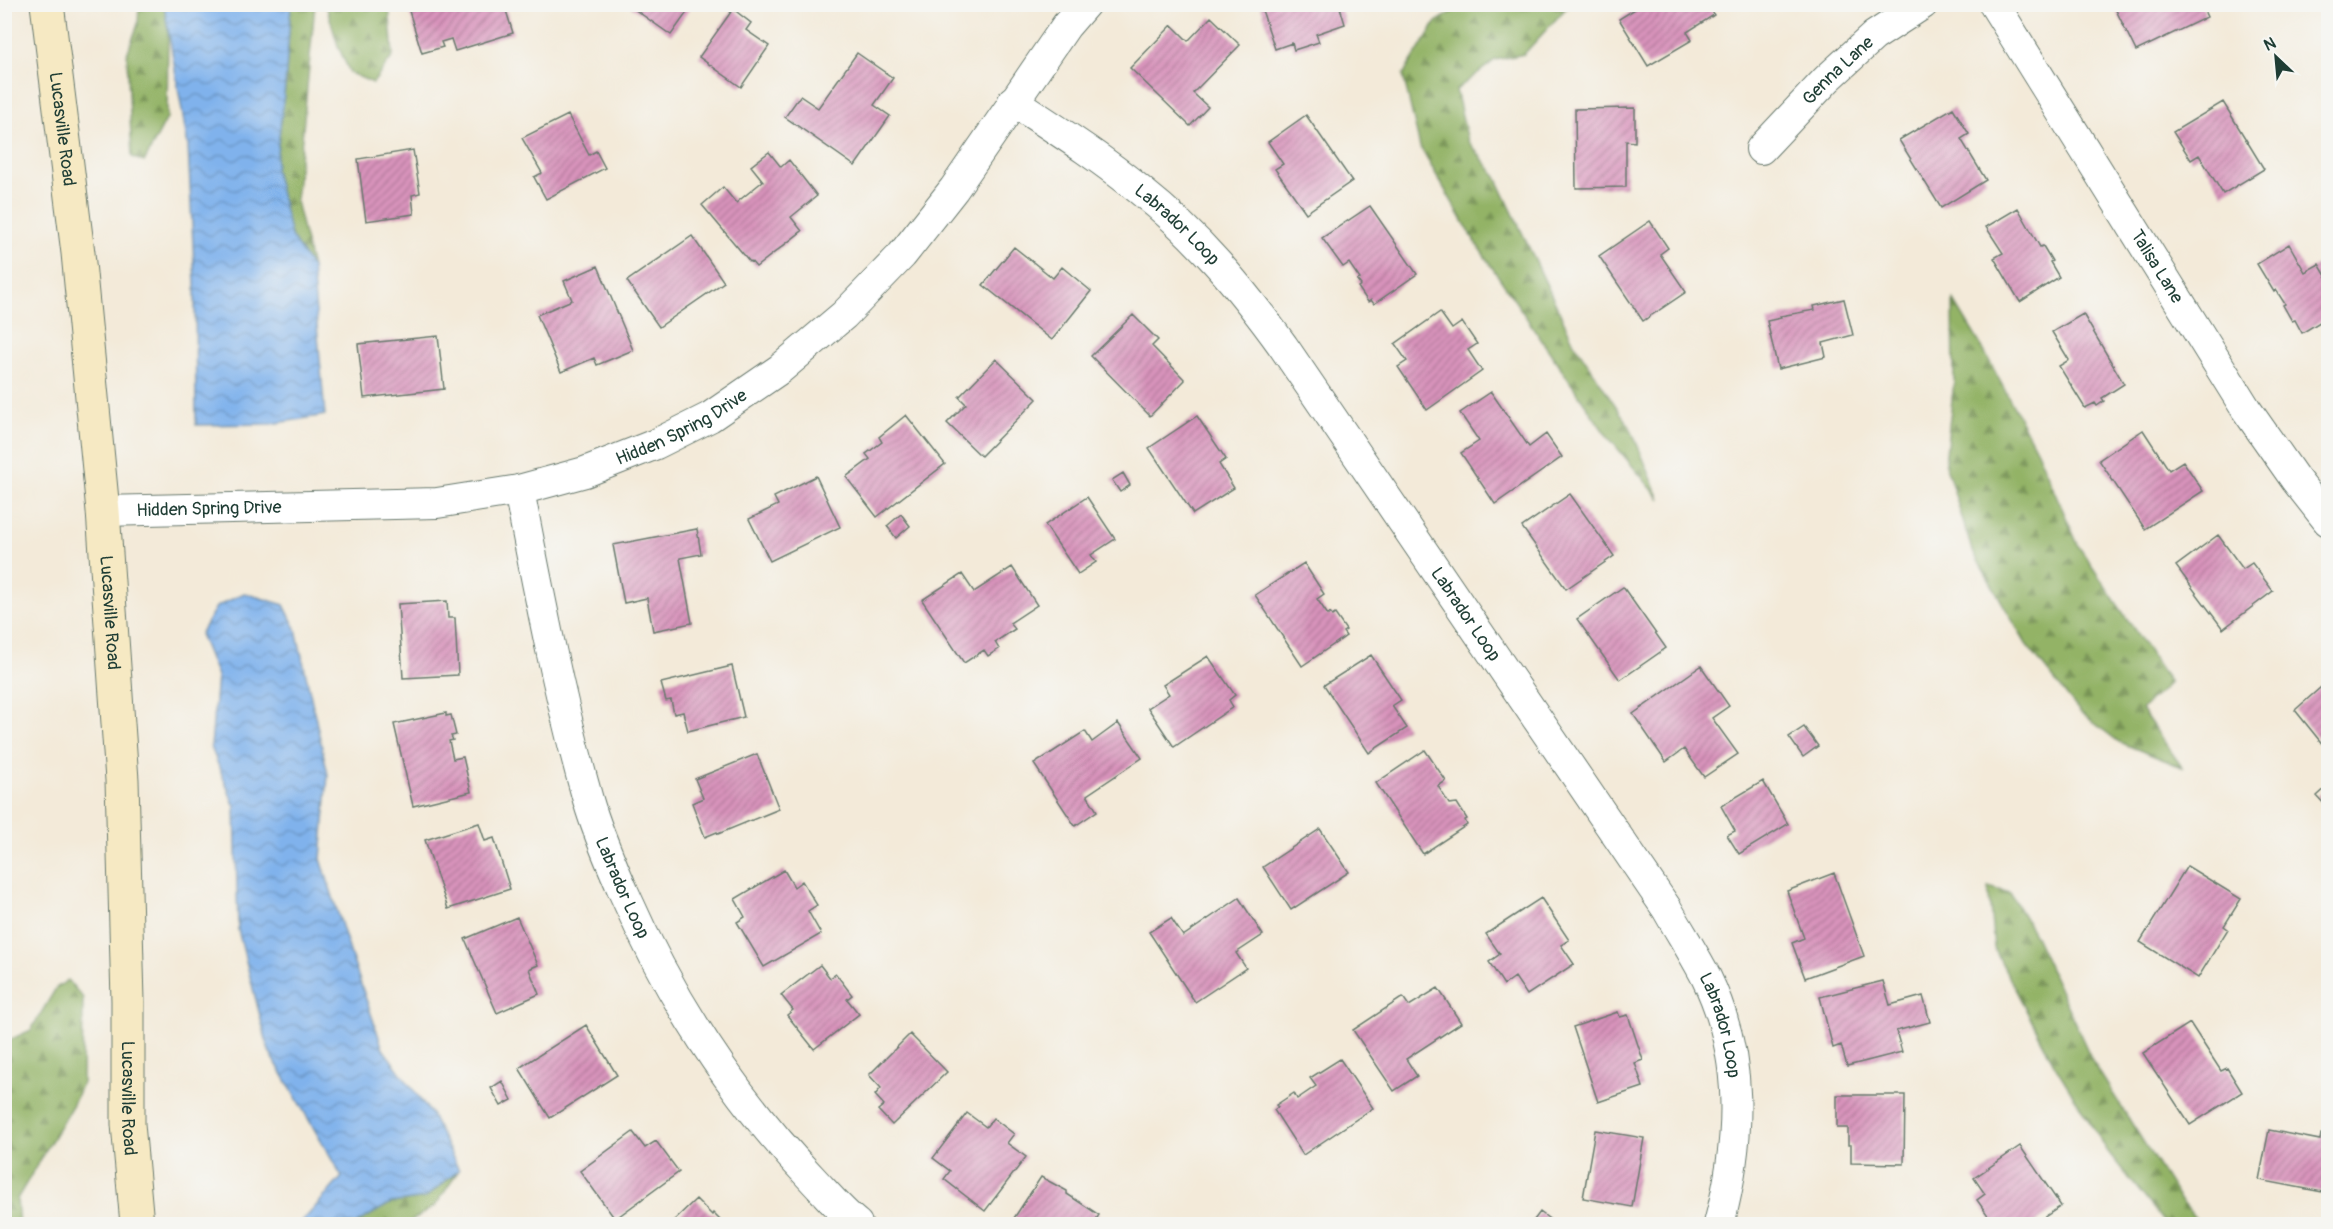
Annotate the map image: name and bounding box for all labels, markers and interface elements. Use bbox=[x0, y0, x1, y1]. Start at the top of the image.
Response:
north arrow bbox=[2246, 27, 2306, 87]
street label: Genna Lane bbox=[1797, 31, 1878, 110]
text: N bbox=[2261, 33, 2279, 56]
street label: Lucasville Road bbox=[44, 71, 81, 187]
street label: Labrador Loop bbox=[1130, 179, 1225, 270]
street label: Talisa Lane bbox=[2126, 225, 2189, 307]
street label: Hidden Spring Drive bbox=[612, 383, 752, 470]
street label: Hidden Spring Drive bbox=[136, 495, 282, 522]
street label: Lucasville Road bbox=[95, 555, 126, 671]
street label: Labrador Loop bbox=[1426, 563, 1506, 666]
street label: Labrador Loop bbox=[590, 834, 655, 942]
street label: Labrador Loop bbox=[1694, 969, 1746, 1079]
street label: Lucasville Road bbox=[117, 1041, 142, 1156]

